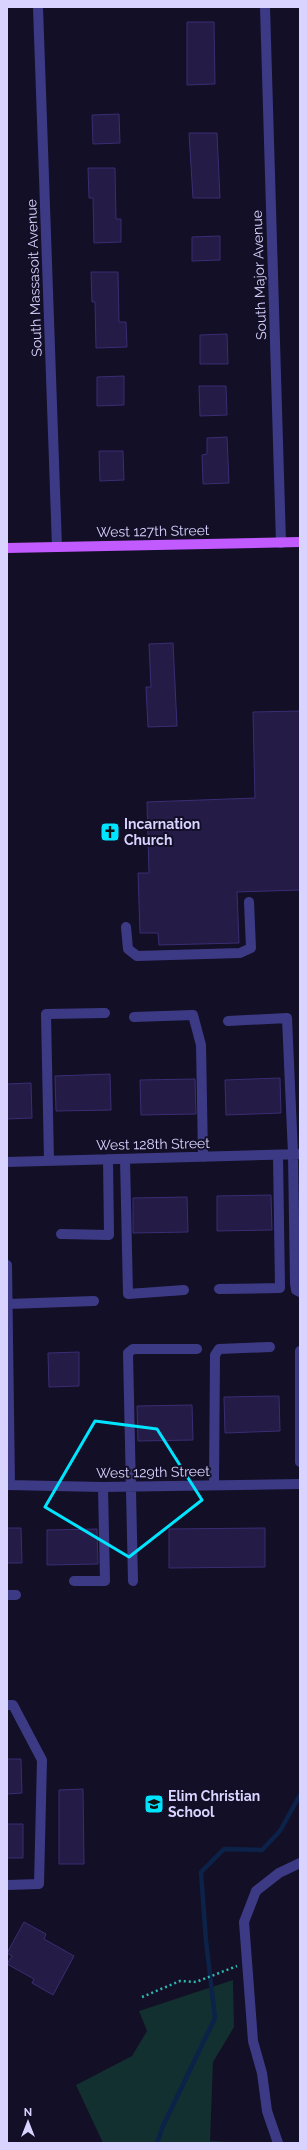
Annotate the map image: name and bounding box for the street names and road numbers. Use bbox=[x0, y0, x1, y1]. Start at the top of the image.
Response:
street label: South Massasoit Avenue bbox=[23, 199, 45, 357]
street label: South Major Avenue bbox=[249, 210, 269, 340]
street label: West 127th Street bbox=[96, 522, 210, 540]
street label: West 128th Street bbox=[96, 1135, 210, 1153]
street label: West 129th Street bbox=[96, 1463, 210, 1481]

